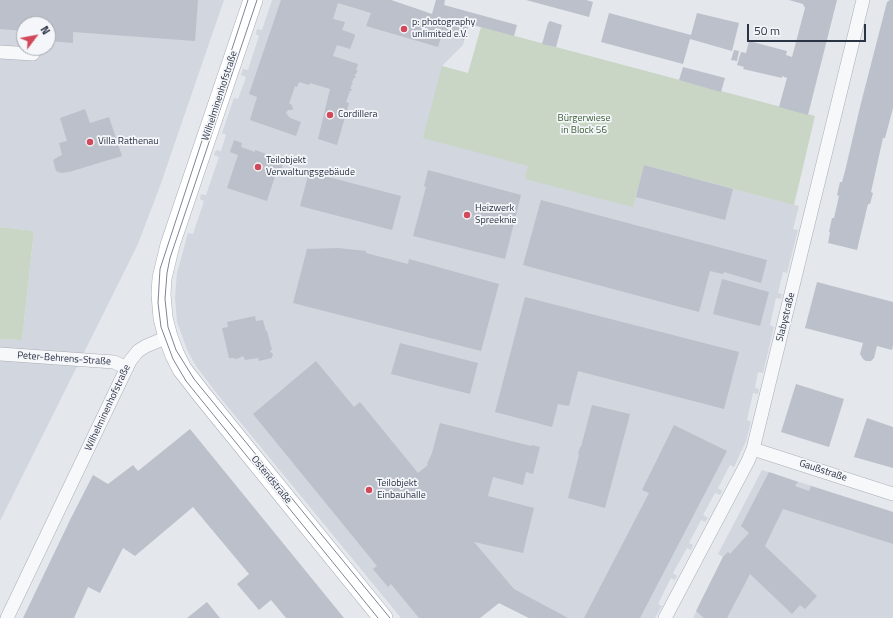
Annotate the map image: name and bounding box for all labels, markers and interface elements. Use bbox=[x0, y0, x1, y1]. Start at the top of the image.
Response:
north arrow bbox=[16, 16, 56, 56]
scale bar bbox=[749, 16, 868, 42]
place label: p: photography unlimited e.V. bbox=[412, 17, 475, 40]
text: 50 m bbox=[754, 21, 780, 40]
text: N bbox=[37, 23, 54, 38]
marker: p: photography unlimited e.V. bbox=[399, 24, 409, 34]
street label: Wilhelminenhofstraße bbox=[200, 50, 240, 142]
place label: Cordillera bbox=[338, 109, 378, 121]
marker: Cordillera bbox=[325, 110, 335, 120]
park label: Bürgerwiese in Block 56 bbox=[557, 113, 611, 136]
place label: Villa Rathenau bbox=[98, 136, 159, 148]
marker: Villa Rathenau bbox=[85, 137, 95, 147]
place label: Teilobjekt Verwaltungsgebäude bbox=[266, 155, 355, 178]
marker: Teilobjekt Verwaltungsgebäude bbox=[253, 162, 263, 172]
place label: Heizwerk Spreeknie bbox=[475, 203, 517, 226]
marker: Heizwerk Spreeknie bbox=[462, 210, 472, 220]
street label: Slabystraße bbox=[774, 291, 798, 343]
street label: Peter-Behrens-Straße bbox=[17, 350, 111, 368]
street label: Wilhelminenhofstraße bbox=[83, 363, 133, 453]
street label: Ostendstraße bbox=[248, 454, 294, 506]
street label: Gaußstraße bbox=[798, 458, 848, 484]
place label: Teilobjekt Einbauhalle bbox=[377, 478, 426, 502]
marker: Teilobjekt Einbauhalle bbox=[364, 485, 374, 495]

